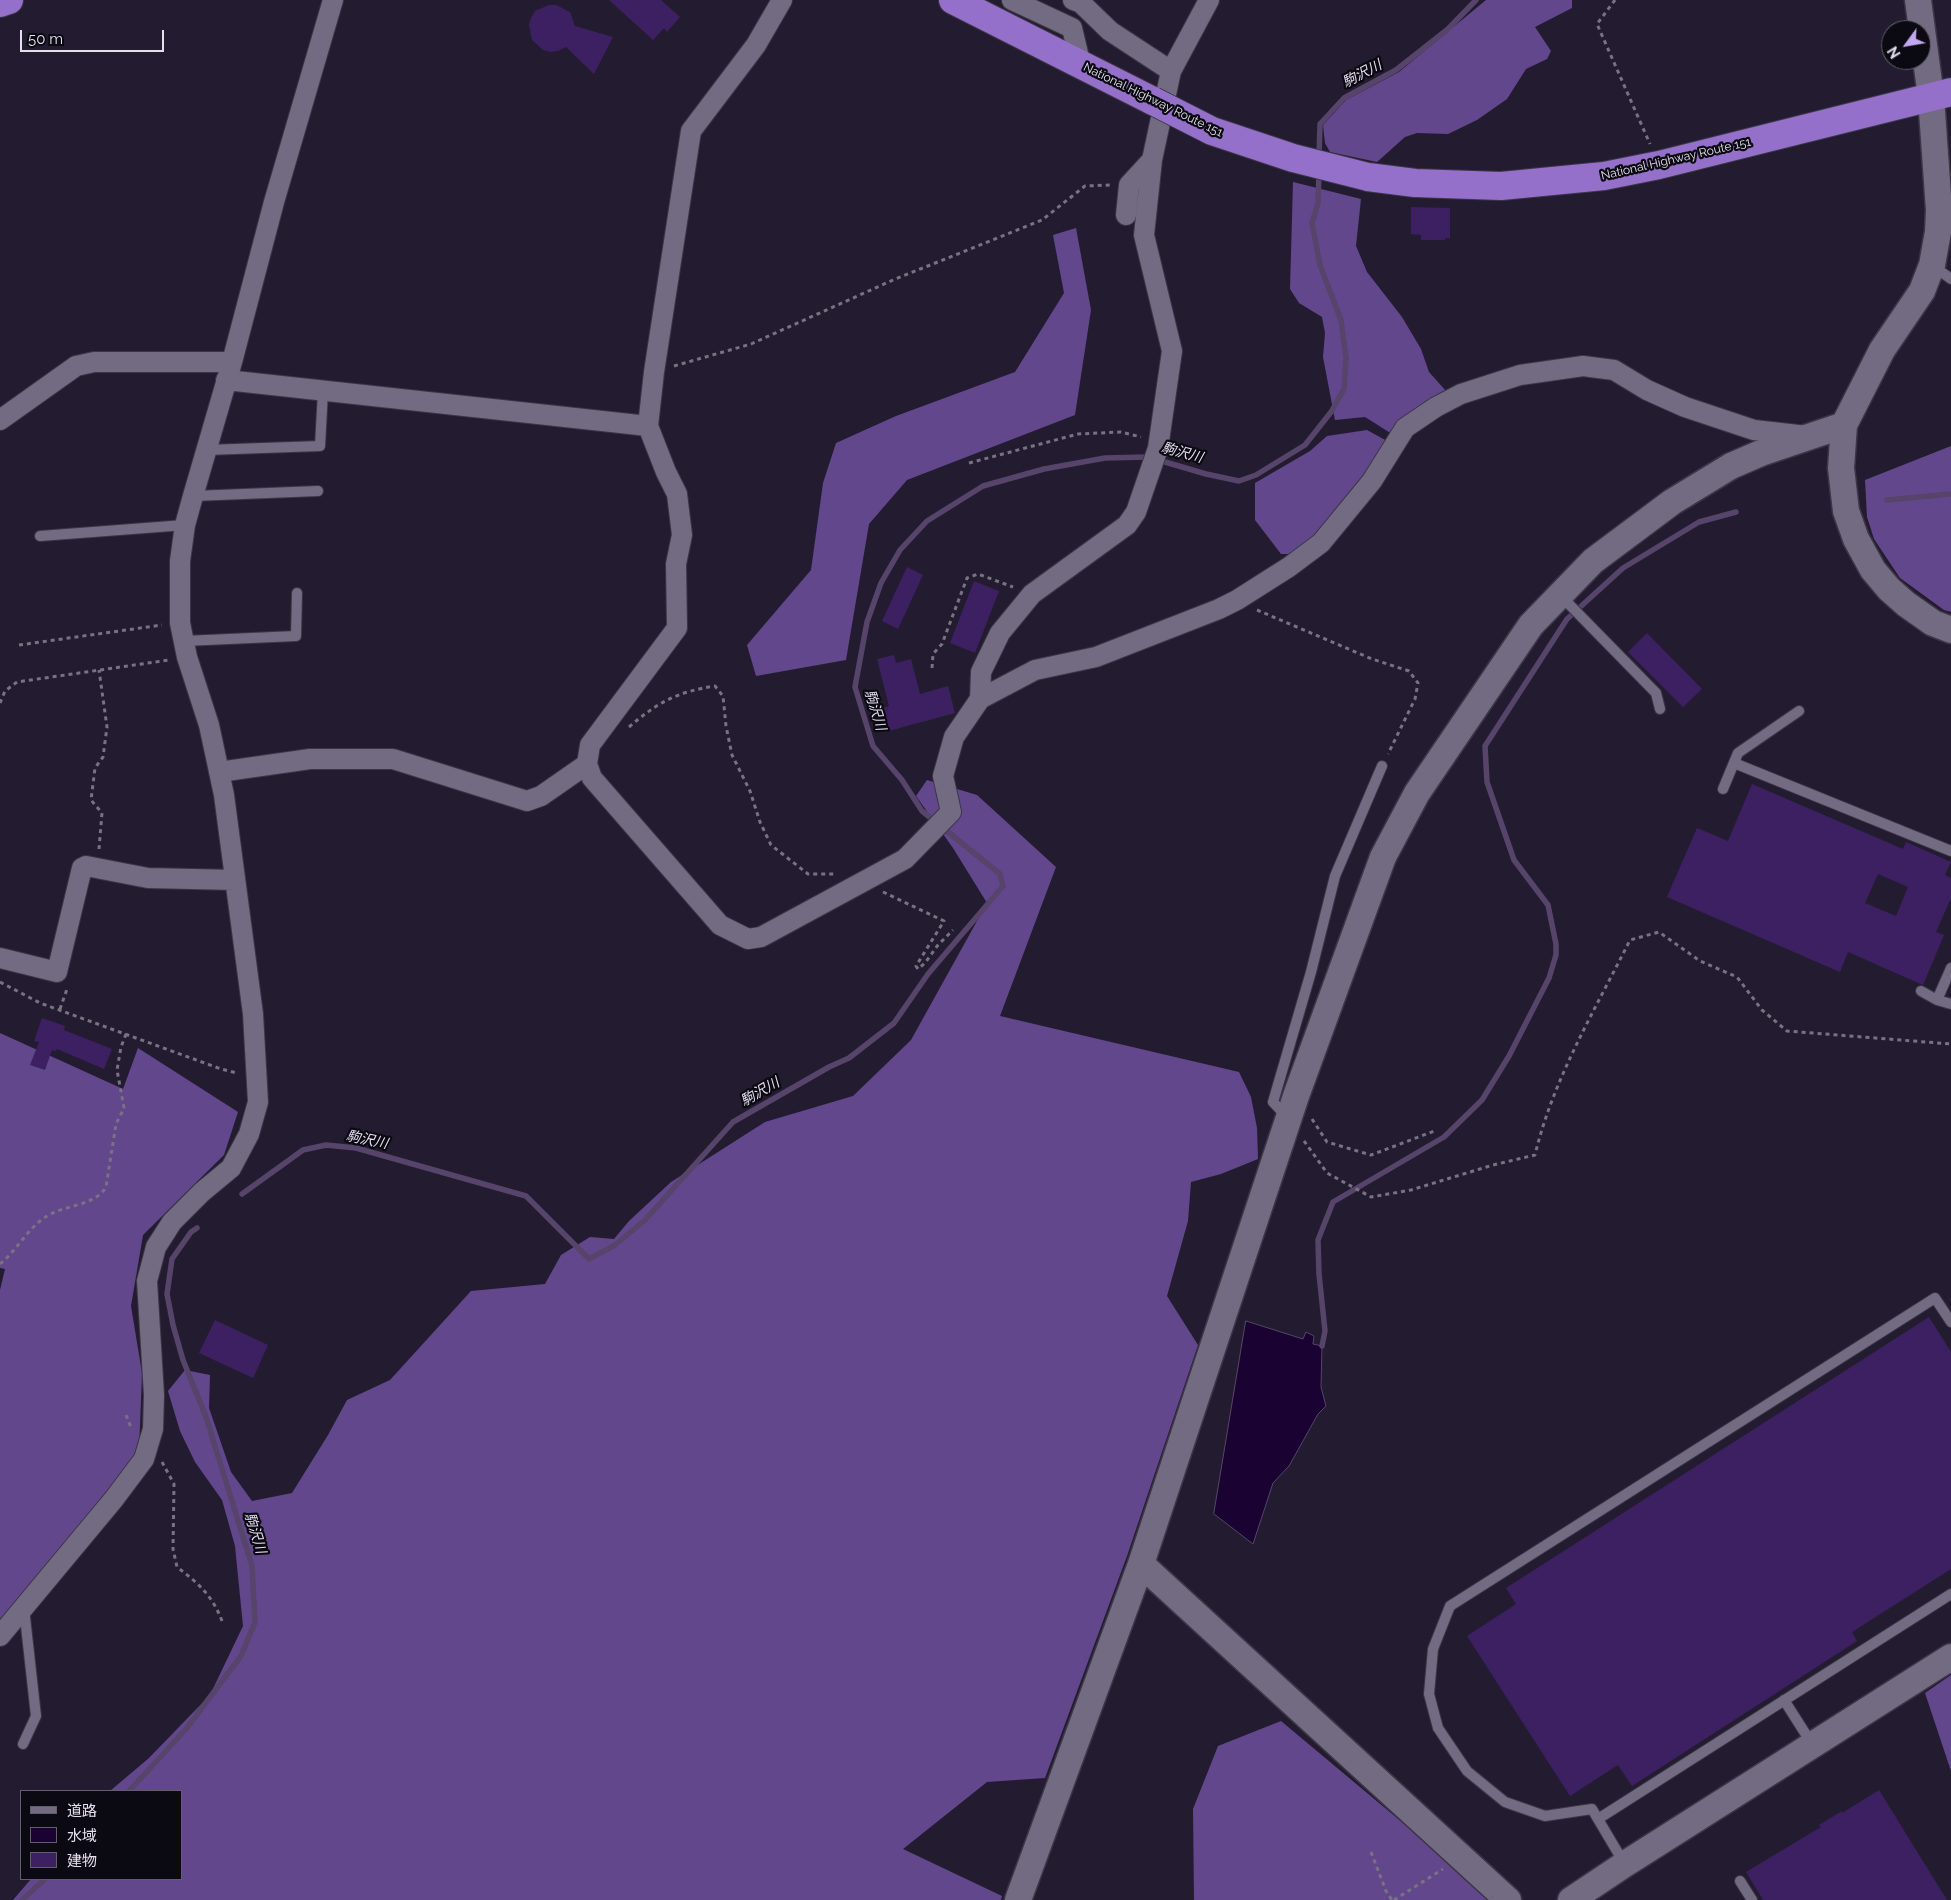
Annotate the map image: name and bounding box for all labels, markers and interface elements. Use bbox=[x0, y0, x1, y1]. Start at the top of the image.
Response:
scale bar bbox=[22, 20, 166, 52]
north arrow bbox=[1881, 20, 1931, 70]
text: 50 m bbox=[28, 30, 63, 48]
text: N bbox=[1885, 44, 1904, 61]
water label: 駒沢川 bbox=[1340, 57, 1384, 91]
street label: National Highway Route 151 bbox=[1081, 60, 1225, 140]
street label: National Highway Route 151 bbox=[1600, 135, 1752, 183]
water label: 駒沢川 bbox=[1160, 439, 1204, 467]
water label: 駒沢川 bbox=[861, 687, 889, 733]
water label: 駒沢川 bbox=[738, 1074, 782, 1110]
water label: 駒沢川 bbox=[345, 1127, 389, 1153]
water label: 駒沢川 bbox=[241, 1510, 269, 1556]
legend bbox=[20, 1790, 182, 1880]
text: 道路 bbox=[67, 1802, 97, 1820]
text: 水域 bbox=[67, 1827, 97, 1845]
text: 建物 bbox=[67, 1852, 97, 1870]

